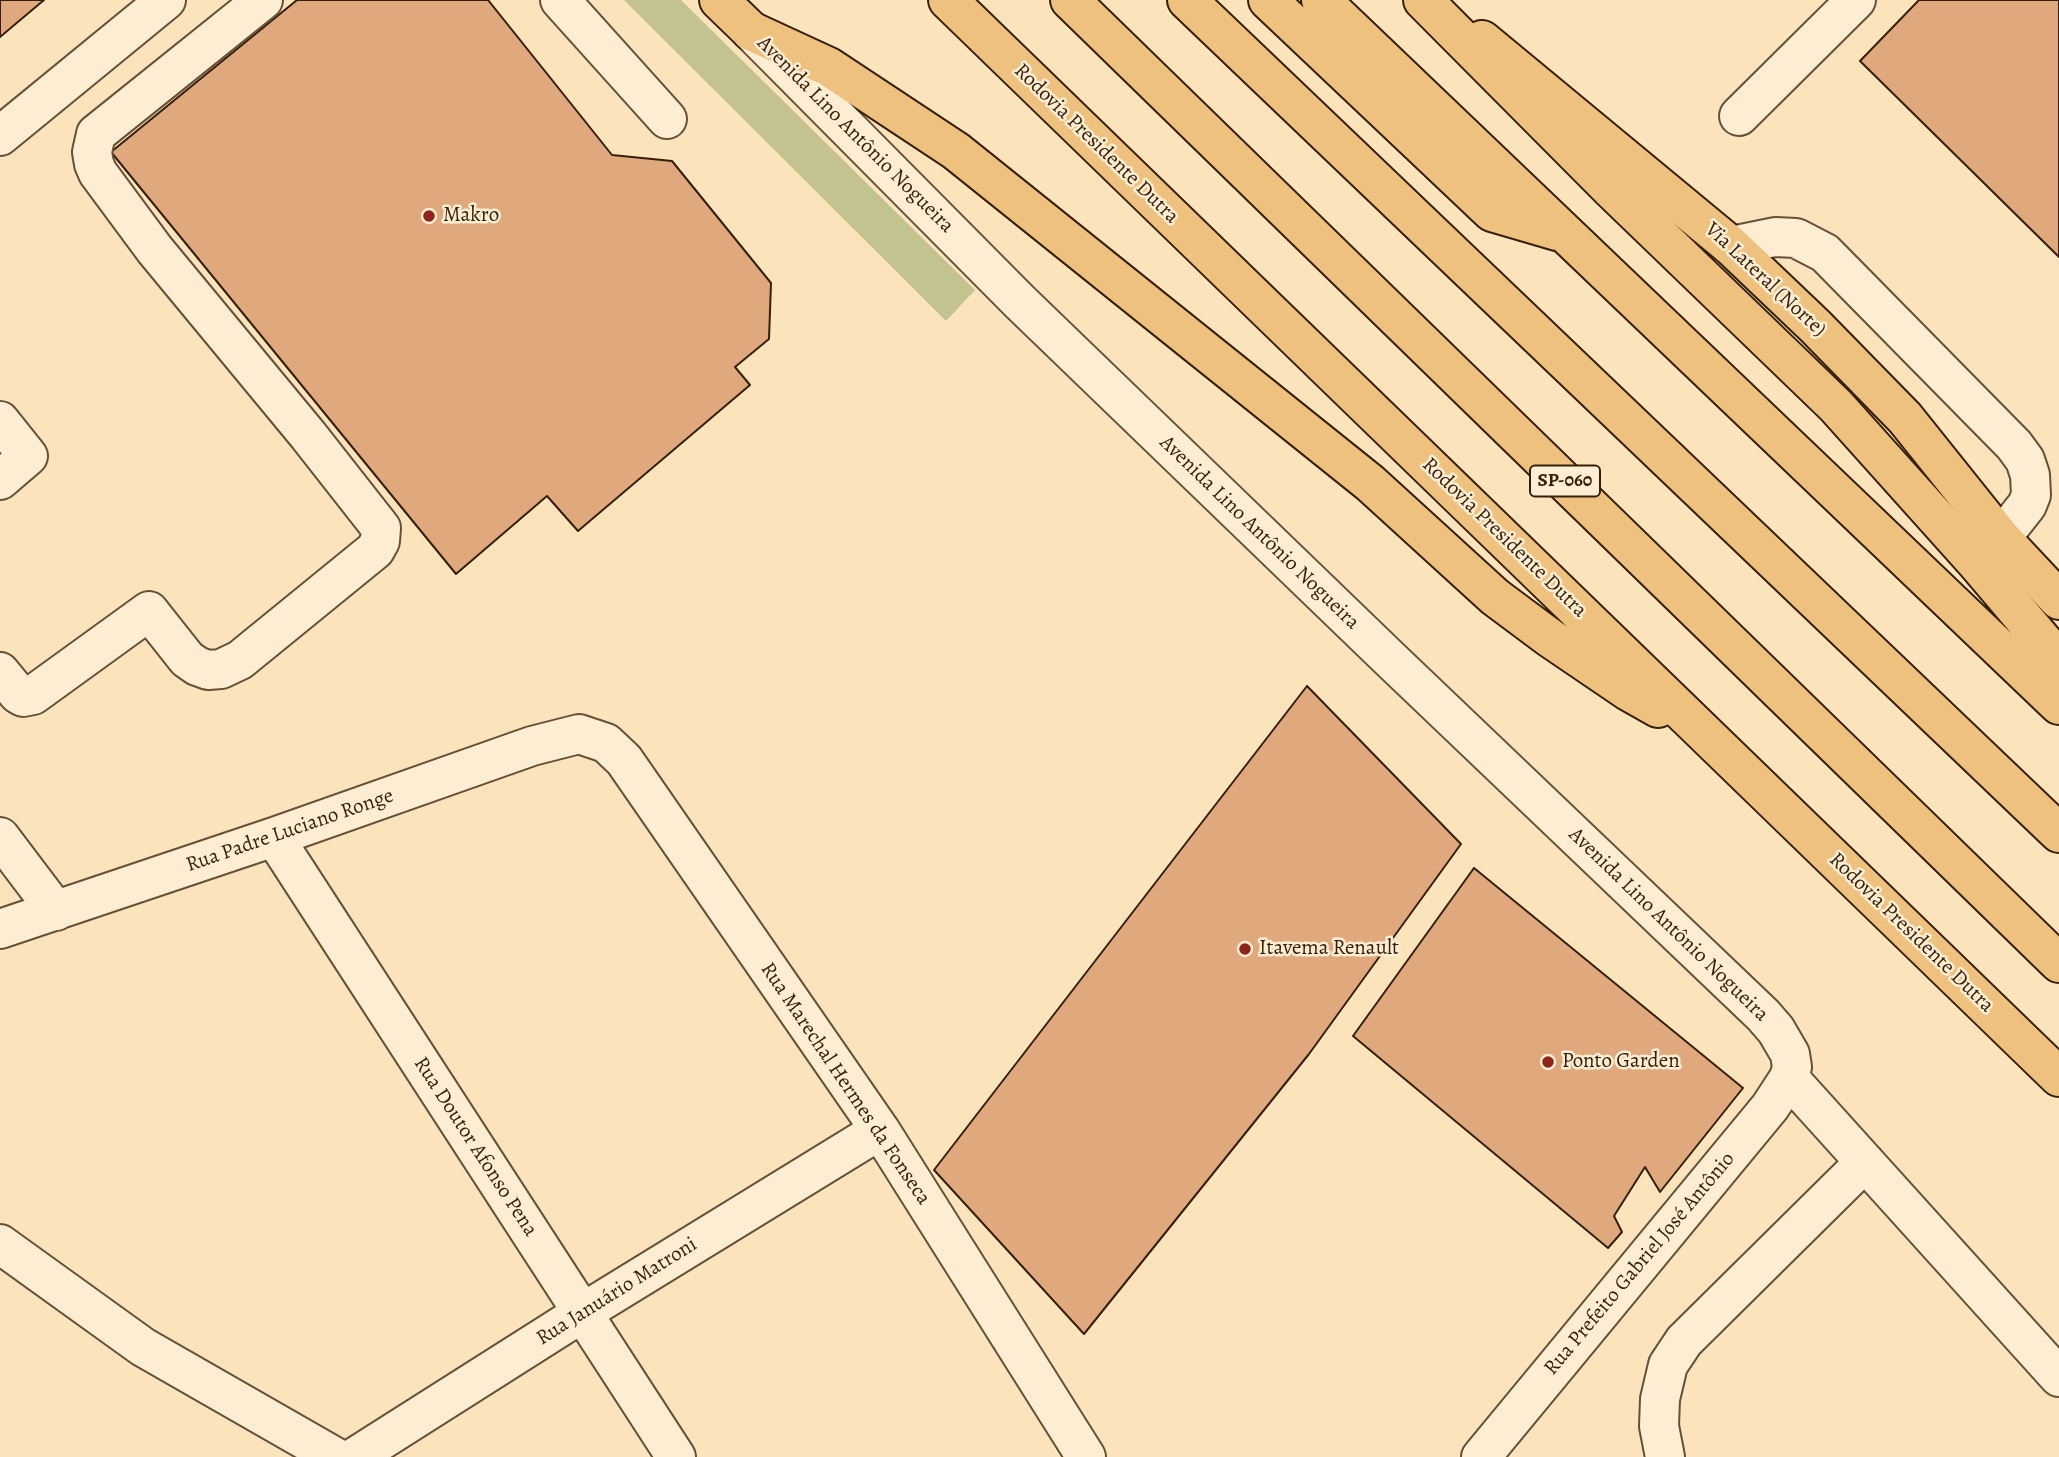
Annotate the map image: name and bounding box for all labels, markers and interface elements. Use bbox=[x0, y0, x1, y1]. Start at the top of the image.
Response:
street label: Avenida Lino Antônio Nogueira bbox=[751, 31, 959, 239]
street label: Rodovia Presidente Dutra bbox=[1008, 59, 1184, 229]
place label: Makro bbox=[443, 203, 499, 229]
marker: Makro bbox=[421, 208, 437, 224]
street label: Via Lateral (Norte) bbox=[1699, 217, 1831, 343]
street label: Avenida Lino Antônio Nogueira bbox=[1154, 431, 1364, 635]
street label: Rodovia Presidente Dutra bbox=[1416, 453, 1592, 623]
road number: SP-060 bbox=[1530, 466, 1600, 496]
street label: Rua Padre Luciano Ronge bbox=[183, 784, 397, 878]
street label: Avenida Lino Antônio Nogueira bbox=[1563, 823, 1773, 1027]
street label: Rodovia Presidente Dutra bbox=[1823, 848, 1999, 1018]
place label: Itavema Renault bbox=[1259, 936, 1399, 962]
marker: Itavema Renault bbox=[1237, 941, 1253, 957]
street label: Rua Marechal Hermes da Fonseca bbox=[754, 958, 936, 1210]
place label: Ponto Garden bbox=[1562, 1049, 1680, 1075]
street label: Rua Doutor Afonso Pena bbox=[408, 1053, 542, 1241]
marker: Ponto Garden bbox=[1540, 1054, 1556, 1070]
street label: Rua Prefeito Gabriel José Antônio bbox=[1539, 1147, 1741, 1381]
street label: Rua Januário Matroni bbox=[532, 1232, 702, 1352]

